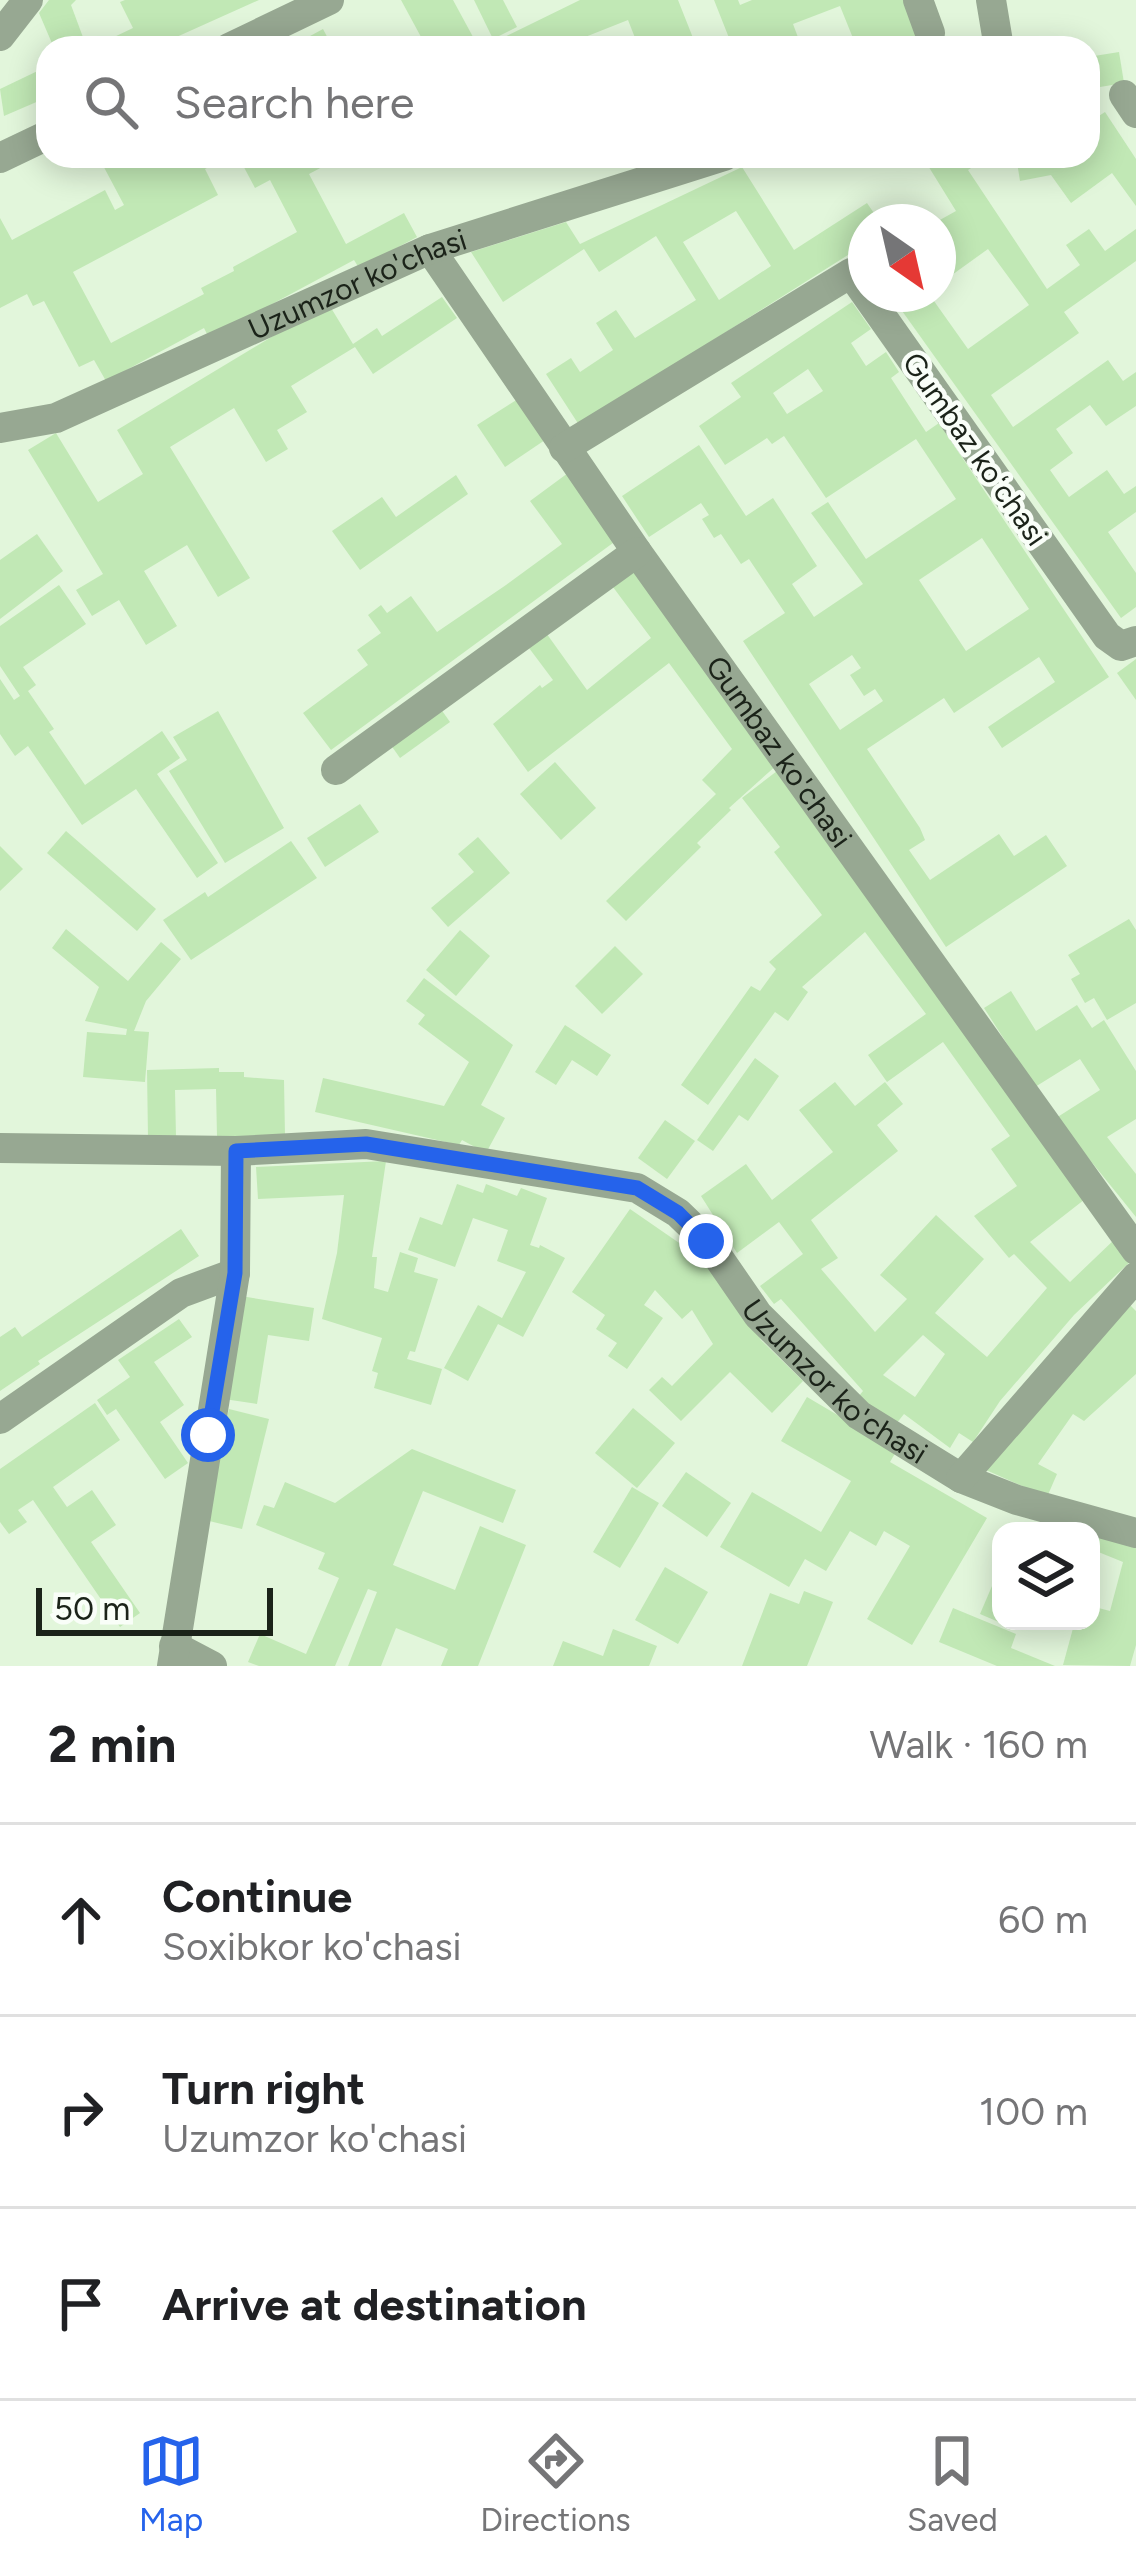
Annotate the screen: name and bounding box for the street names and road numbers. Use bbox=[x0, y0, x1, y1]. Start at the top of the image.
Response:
street label: Uzumzor ko'chasi bbox=[242, 220, 471, 347]
street label: Gumbaz koʻchasi bbox=[895, 345, 1055, 553]
street label: Gumbaz ko'chasi bbox=[698, 648, 861, 854]
street label: Uzumzor ko'chasi bbox=[734, 1292, 935, 1471]

